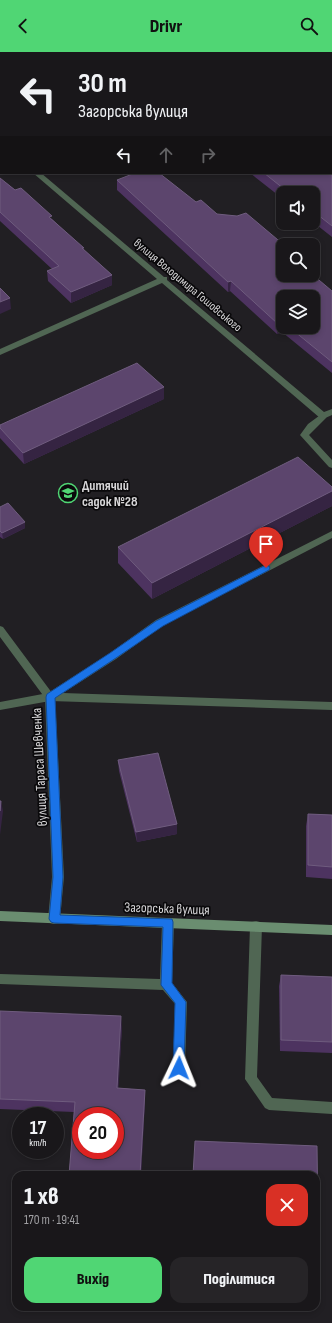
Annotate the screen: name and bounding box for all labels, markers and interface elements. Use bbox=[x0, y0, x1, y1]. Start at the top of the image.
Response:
icon: back bbox=[12, 15, 34, 37]
icon: search bbox=[298, 15, 320, 37]
text: Drivr bbox=[150, 16, 182, 37]
text: 30 m bbox=[78, 67, 127, 100]
icon: left bbox=[12, 68, 64, 120]
text: Загорська вулиця bbox=[78, 101, 188, 122]
icon: left bbox=[113, 144, 135, 166]
icon: ahead bbox=[155, 144, 177, 166]
icon: right bbox=[197, 144, 219, 166]
map controls bbox=[276, 186, 320, 334]
button: sound bbox=[276, 186, 320, 230]
street label: вулиця Володимира Гошовського bbox=[130, 236, 245, 335]
button: search bbox=[276, 238, 320, 282]
button: layers bbox=[276, 290, 320, 334]
place label: Дитячий садок №28 bbox=[82, 477, 138, 510]
school or university icon: Дитячий садок №28 bbox=[57, 482, 79, 504]
pin bbox=[249, 527, 283, 568]
icon: arrive bbox=[255, 533, 277, 555]
street label: вулиця Тараса Шевченка bbox=[28, 707, 51, 827]
street label: Загорська вулиця bbox=[124, 899, 210, 918]
position arrow bbox=[158, 1047, 200, 1089]
speed limit sign: 20 bbox=[72, 1107, 124, 1159]
text: 17 bbox=[30, 1116, 46, 1140]
text: km/h bbox=[29, 1137, 47, 1149]
text: 1 хв bbox=[24, 1182, 59, 1211]
button: close bbox=[266, 1184, 308, 1226]
text: 170 m · 19:41 bbox=[24, 1212, 79, 1228]
button: Вихід bbox=[24, 1257, 162, 1303]
button: Поділитися bbox=[170, 1257, 308, 1303]

